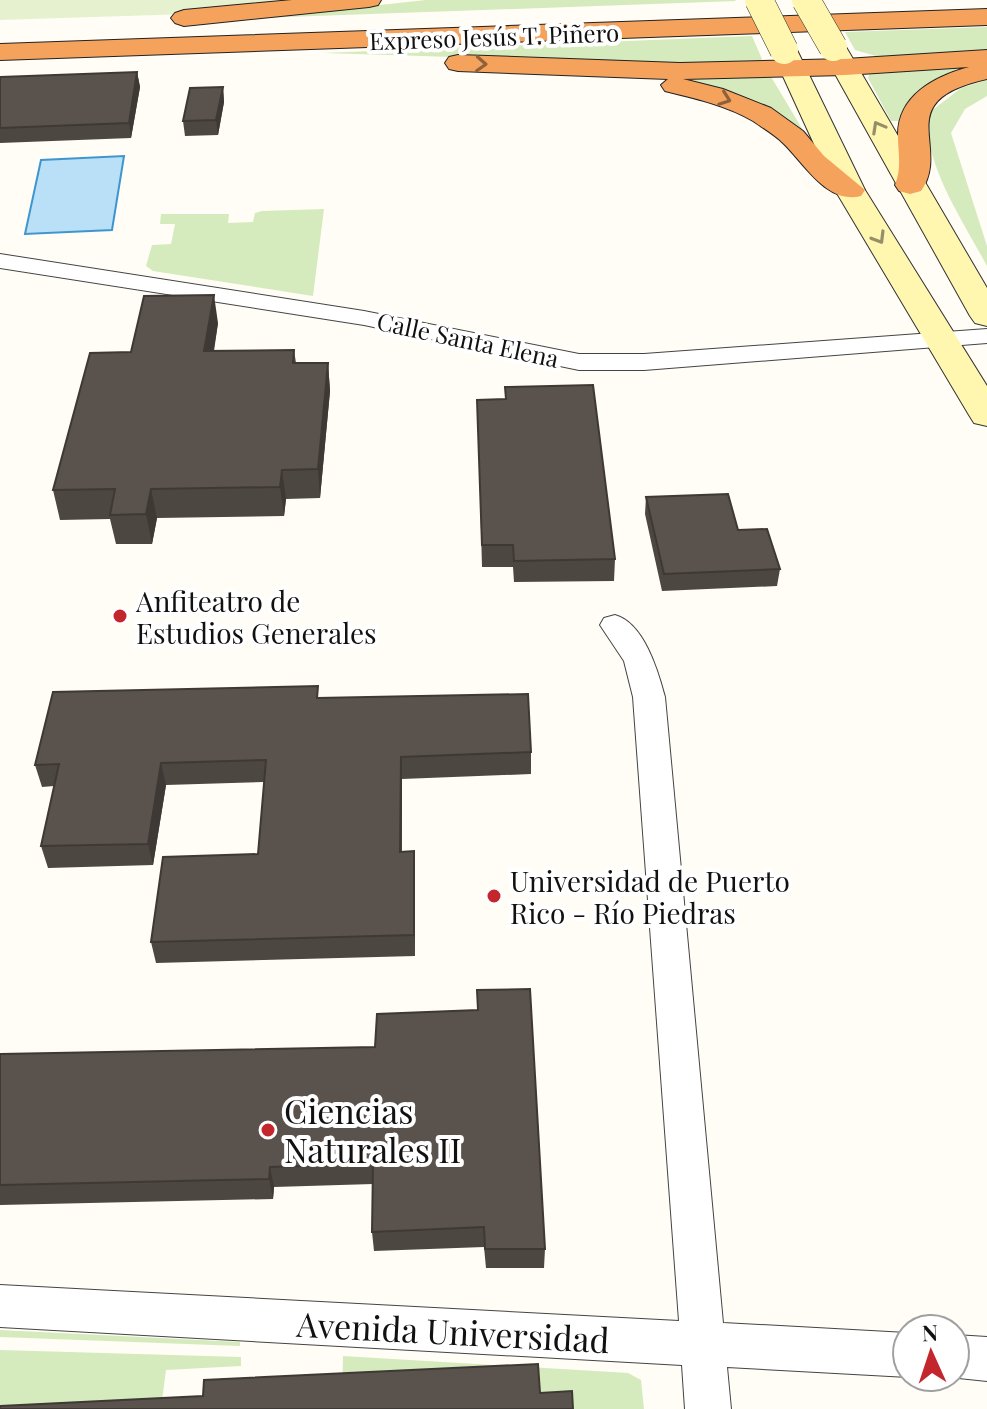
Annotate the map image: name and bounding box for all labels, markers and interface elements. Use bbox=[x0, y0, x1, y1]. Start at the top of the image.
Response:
street label: Expreso Jesús T. Piñero bbox=[368, 16, 620, 56]
one-way arrow bbox=[475, 55, 488, 72]
one-way arrow bbox=[717, 89, 731, 106]
one-way arrow bbox=[872, 121, 888, 136]
one-way arrow bbox=[869, 229, 884, 244]
street label: Calle Santa Elena bbox=[374, 304, 562, 374]
place label: Anfiteatro de Estudios Generales bbox=[135, 582, 377, 651]
marker: Anfiteatro de Estudios Generales bbox=[111, 607, 129, 625]
place label: Universidad de Puerto Rico - Río Piedras bbox=[510, 862, 790, 931]
marker: Universidad de Puerto Rico - Río Piedras bbox=[485, 887, 503, 905]
place label: Ciencias Naturales II bbox=[284, 1087, 461, 1172]
marker: Ciencias Naturales II bbox=[259, 1121, 277, 1139]
street label: Avenida Universidad bbox=[294, 1300, 611, 1362]
north arrow bbox=[891, 1313, 971, 1393]
text: N bbox=[921, 1317, 939, 1347]

